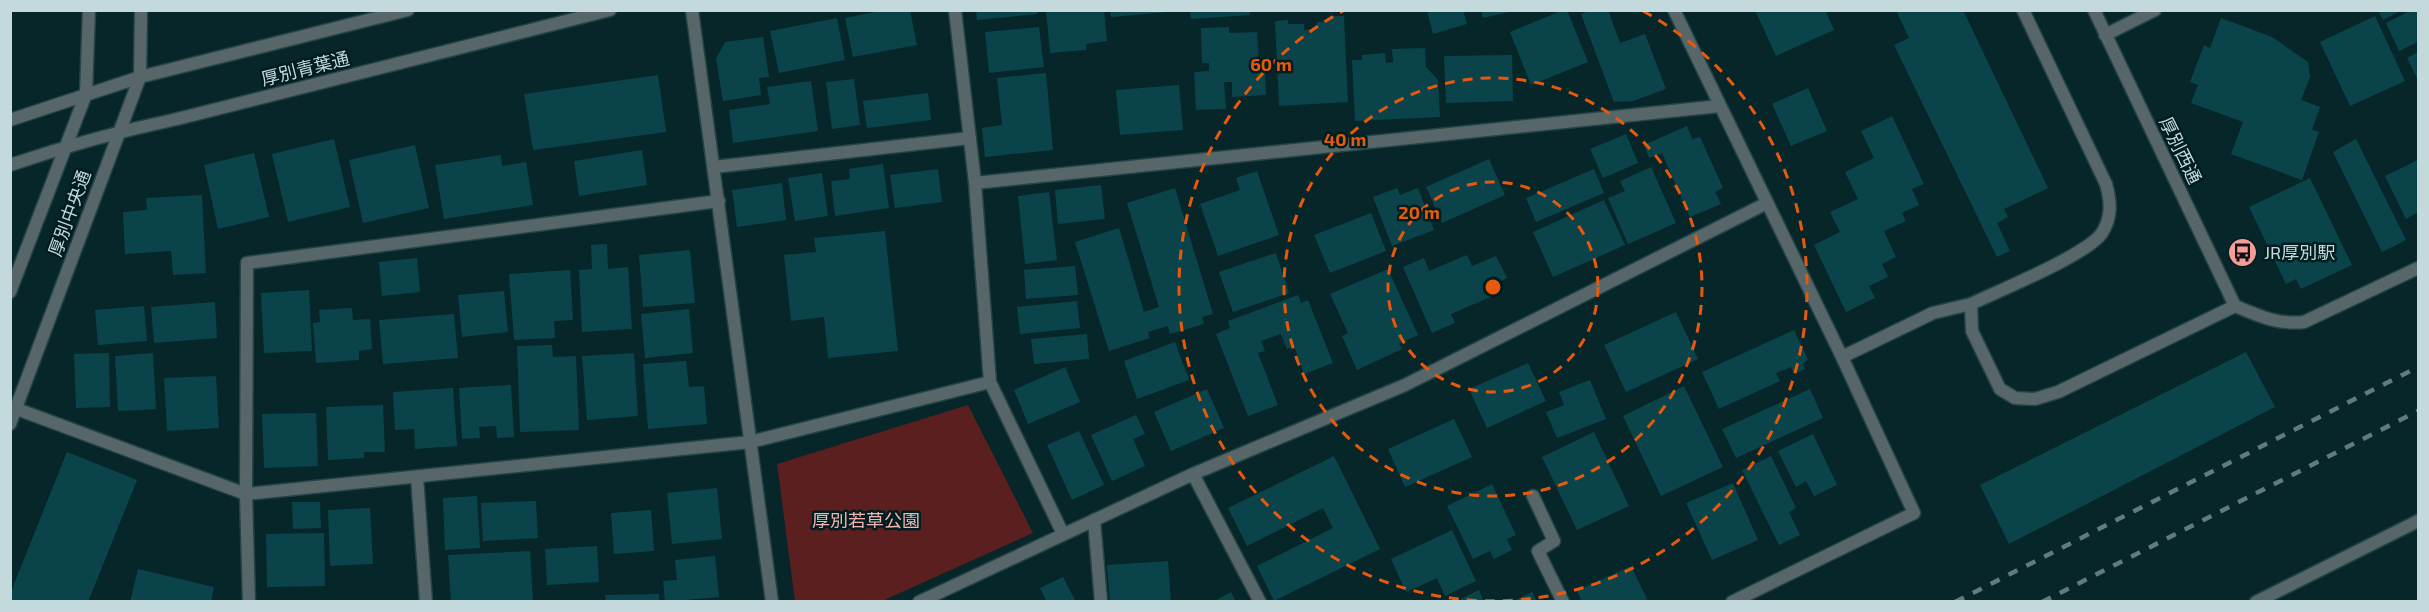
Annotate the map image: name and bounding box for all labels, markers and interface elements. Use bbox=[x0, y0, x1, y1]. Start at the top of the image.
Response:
street label: 厚別青葉通 bbox=[259, 46, 351, 90]
text: 60 m bbox=[1250, 53, 1292, 75]
street label: 厚別西通 bbox=[2155, 113, 2207, 187]
text: 40 m bbox=[1324, 128, 1366, 150]
street label: 厚別中央通 bbox=[43, 167, 95, 259]
text: 20 m bbox=[1398, 201, 1440, 223]
bus stop icon: JR厚別駅 bbox=[2227, 236, 2259, 268]
place label: JR厚別駅 bbox=[2264, 241, 2335, 263]
centre of rings bbox=[1483, 277, 1503, 297]
park label: 厚別若草公園 bbox=[812, 509, 920, 531]

